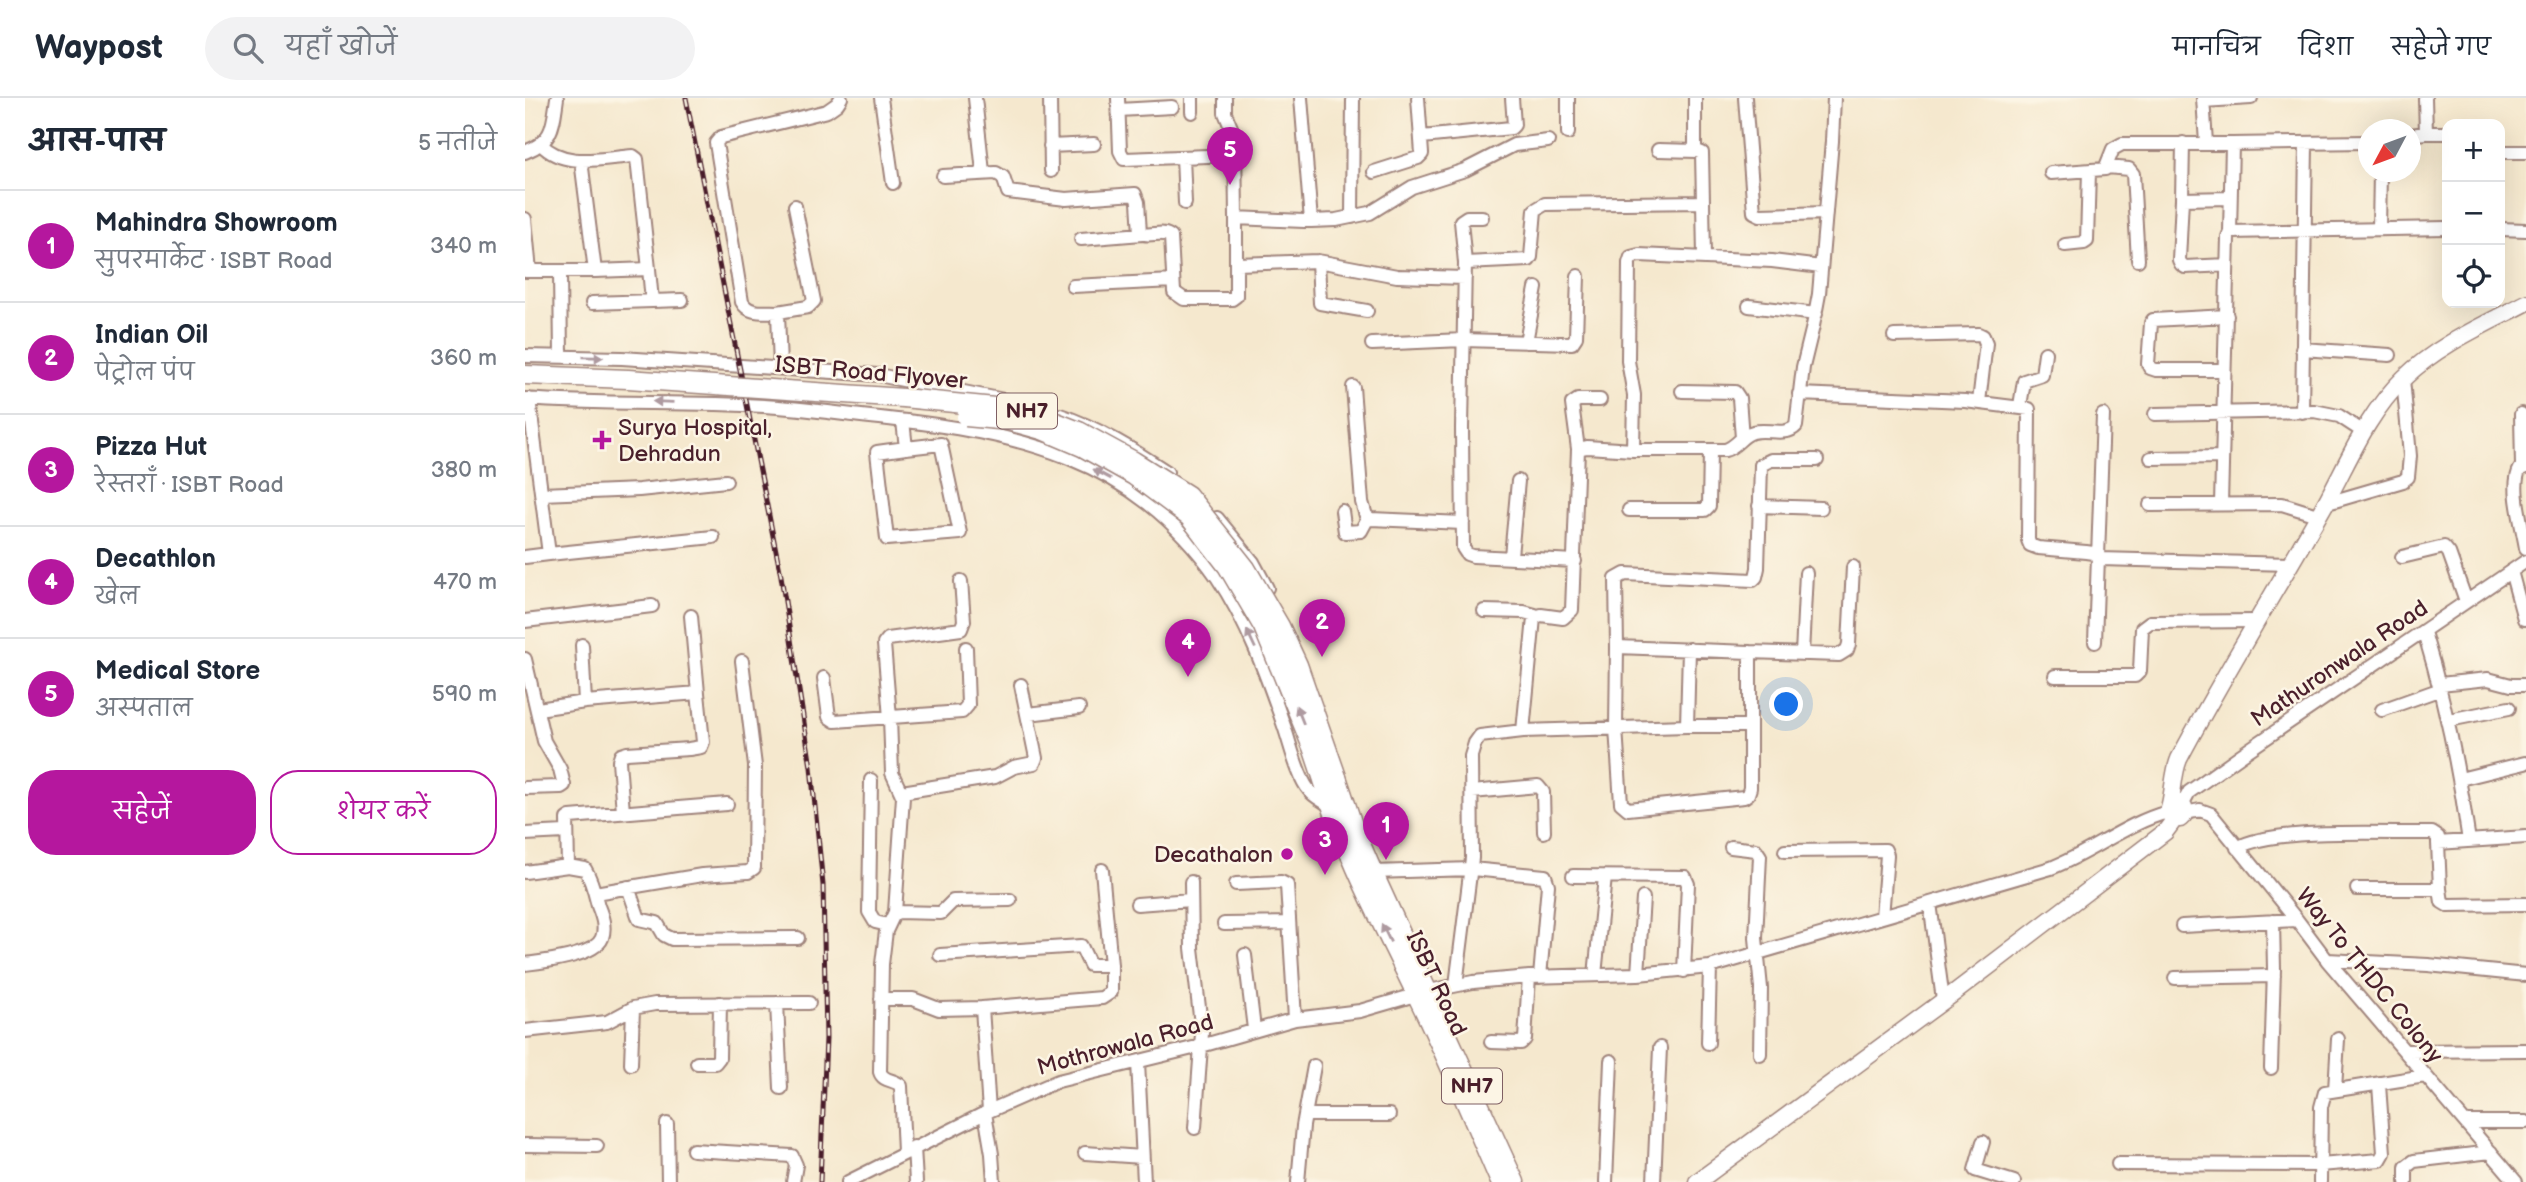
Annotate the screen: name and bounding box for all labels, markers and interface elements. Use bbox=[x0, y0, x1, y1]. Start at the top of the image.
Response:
search box bbox=[205, 17, 695, 80]
text: Waypost bbox=[35, 28, 163, 68]
icon: search bbox=[229, 29, 267, 67]
text: यहाँ खोजें bbox=[285, 32, 397, 63]
text: मानचित्र bbox=[2173, 33, 2261, 62]
text: दिशा bbox=[2299, 33, 2353, 62]
text: सहेजे गए bbox=[2391, 33, 2491, 62]
north arrow bbox=[2358, 119, 2421, 182]
map controls bbox=[2442, 119, 2505, 308]
button: + bbox=[2442, 119, 2505, 182]
text: आस-पास bbox=[28, 124, 165, 160]
pin: 5 bbox=[1207, 127, 1253, 185]
text: 5 नतीजे bbox=[418, 129, 497, 157]
button: − bbox=[2442, 182, 2505, 245]
text: Mahindra Showroom bbox=[95, 208, 338, 239]
text: 1 bbox=[46, 232, 56, 260]
text: 340 m bbox=[430, 232, 497, 260]
button: locate bbox=[2442, 245, 2505, 308]
text: सुपरमार्केट · ISBT Road bbox=[95, 247, 333, 275]
text: Indian Oil bbox=[95, 320, 208, 351]
text: 2 bbox=[44, 344, 58, 372]
text: 360 m bbox=[430, 344, 497, 372]
street label: ISBT Road Flyover bbox=[774, 351, 969, 395]
one-way arrow bbox=[582, 352, 604, 363]
text: पेट्रोल पंप bbox=[95, 359, 194, 387]
road number: NH7 bbox=[997, 394, 1057, 428]
one-way arrow bbox=[652, 397, 674, 408]
place label: Surya Hospital, Dehradun bbox=[618, 414, 772, 468]
marker: Surya Hospital, Dehradun bbox=[592, 430, 612, 450]
text: Pizza Hut bbox=[95, 432, 207, 463]
text: 3 bbox=[44, 456, 58, 484]
text: 380 m bbox=[431, 456, 497, 484]
one-way arrow bbox=[1092, 468, 1112, 479]
text: रेस्तराँ · ISBT Road bbox=[95, 471, 284, 499]
text: Decathlon bbox=[95, 544, 216, 575]
text: 4 bbox=[44, 568, 58, 596]
text: 470 m bbox=[433, 568, 497, 596]
text: खेल bbox=[95, 583, 140, 611]
street label: Mathuronwala Road bbox=[2246, 594, 2433, 733]
pin: 2 bbox=[1299, 599, 1345, 657]
pin: 4 bbox=[1165, 619, 1211, 677]
one-way arrow bbox=[1246, 629, 1257, 649]
text: Medical Store bbox=[95, 656, 260, 687]
text: 5 bbox=[44, 680, 58, 708]
text: 590 m bbox=[432, 680, 497, 708]
your location bbox=[1769, 687, 1803, 721]
text: अस्पताल bbox=[95, 695, 193, 723]
one-way arrow bbox=[1294, 705, 1305, 726]
button: सहेजें bbox=[28, 770, 256, 855]
button: शेयर करें bbox=[270, 770, 497, 855]
pin: 1 bbox=[1363, 802, 1409, 860]
pin: 3 bbox=[1302, 817, 1348, 875]
place label: Decathalon bbox=[1154, 841, 1273, 869]
marker: Decathalon bbox=[1279, 846, 1295, 862]
street label: Way To THDC Colony bbox=[2290, 882, 2449, 1069]
one-way arrow bbox=[1381, 923, 1392, 943]
street label: ISBT Road bbox=[1400, 927, 1473, 1040]
street label: Mothrowala Road bbox=[1034, 1008, 1216, 1082]
road number: NH7 bbox=[1442, 1068, 1502, 1104]

